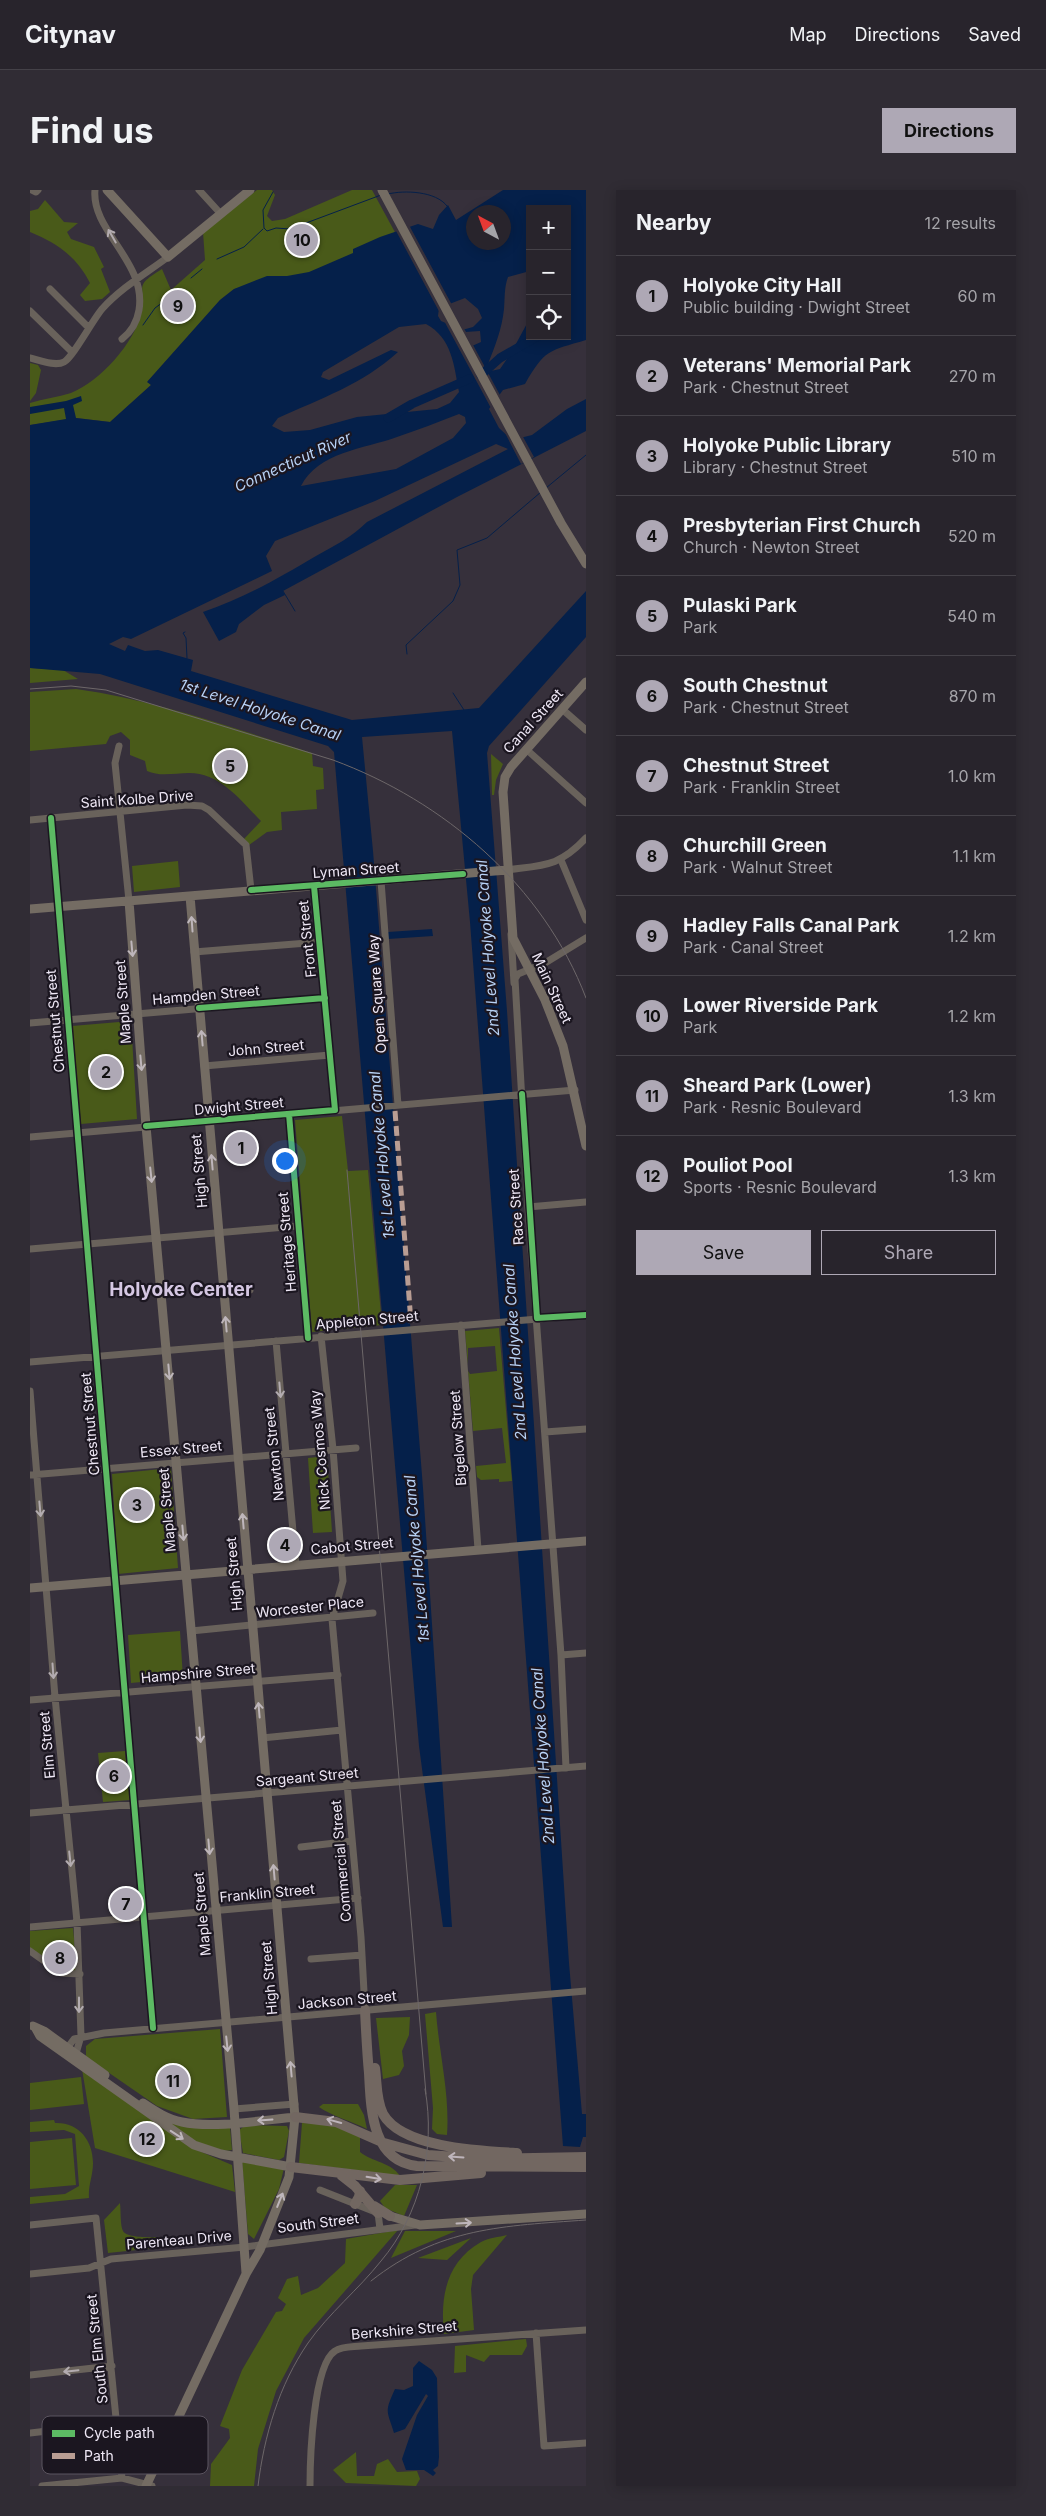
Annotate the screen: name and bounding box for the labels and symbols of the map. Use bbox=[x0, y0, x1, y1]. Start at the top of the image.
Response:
north arrow bbox=[466, 205, 511, 250]
pin: 10 bbox=[286, 221, 318, 259]
one-way arrow bbox=[107, 229, 117, 244]
pin: 9 bbox=[162, 287, 194, 325]
water label: Connecticut River bbox=[231, 427, 354, 496]
water label: 1st Level Holyoke Canal bbox=[177, 674, 343, 745]
street label: Canal Street bbox=[499, 685, 566, 756]
pin: 5 bbox=[214, 747, 246, 785]
street label: Saint Kolbe Drive bbox=[80, 786, 194, 811]
street label: Lyman Street bbox=[312, 858, 400, 881]
water label: 2nd Level Holyoke Canal bbox=[472, 859, 503, 1037]
street label: Front Street bbox=[294, 899, 319, 979]
one-way arrow bbox=[187, 917, 197, 933]
street label: Open Square Way bbox=[364, 934, 389, 1054]
one-way arrow bbox=[128, 941, 137, 957]
street label: Main Street bbox=[529, 950, 576, 1026]
street label: Maple Street bbox=[111, 959, 134, 1045]
street label: Chestnut Street bbox=[42, 968, 67, 1073]
street label: Hampden Street bbox=[152, 981, 261, 1008]
one-way arrow bbox=[197, 1030, 207, 1046]
street label: John Street bbox=[227, 1036, 305, 1059]
pin: 2 bbox=[90, 1053, 122, 1091]
one-way arrow bbox=[137, 1054, 146, 1070]
water label: 1st Level Holyoke Canal bbox=[365, 1070, 398, 1240]
street label: Dwight Street bbox=[193, 1093, 285, 1118]
pin: 1 bbox=[225, 1129, 257, 1167]
street label: High Street bbox=[187, 1133, 210, 1209]
your location bbox=[272, 1148, 298, 1174]
one-way arrow bbox=[207, 1154, 217, 1170]
one-way arrow bbox=[146, 1167, 156, 1183]
street label: Race Street bbox=[504, 1168, 527, 1246]
street label: Heritage Street bbox=[274, 1191, 299, 1293]
water label: 2nd Level Holyoke Canal bbox=[499, 1263, 530, 1441]
district label: Holyoke Center bbox=[109, 1278, 253, 1301]
street label: Appleton Street bbox=[315, 1307, 419, 1332]
one-way arrow bbox=[221, 1316, 231, 1332]
one-way arrow bbox=[164, 1363, 173, 1379]
street label: Chestnut Street bbox=[77, 1371, 102, 1476]
one-way arrow bbox=[275, 1381, 285, 1397]
street label: Nick Cosmos Way bbox=[306, 1389, 333, 1511]
street label: Bigelow Street bbox=[446, 1389, 469, 1486]
street label: Newton Street bbox=[260, 1406, 287, 1502]
street label: Essex Street bbox=[139, 1436, 223, 1461]
street label: Maple Street bbox=[154, 1467, 179, 1553]
water label: 1st Level Holyoke Canal bbox=[400, 1474, 433, 1644]
pin: 3 bbox=[121, 1486, 153, 1524]
one-way arrow bbox=[35, 1501, 45, 1517]
one-way arrow bbox=[238, 1513, 248, 1529]
one-way arrow bbox=[178, 1525, 187, 1541]
pin: 4 bbox=[269, 1526, 301, 1564]
street label: Cabot Street bbox=[310, 1533, 394, 1558]
street label: High Street bbox=[222, 1536, 245, 1612]
street label: Worcester Place bbox=[255, 1592, 365, 1621]
street label: Hampshire Street bbox=[140, 1659, 256, 1686]
one-way arrow bbox=[48, 1663, 58, 1679]
water label: 2nd Level Holyoke Canal bbox=[527, 1667, 558, 1845]
one-way arrow bbox=[255, 1703, 264, 1719]
street label: Elm Street bbox=[35, 1710, 58, 1779]
one-way arrow bbox=[195, 1727, 205, 1743]
pin: 6 bbox=[98, 1757, 130, 1795]
street label: Sargeant Street bbox=[255, 1764, 359, 1789]
street label: Commercial Street bbox=[327, 1799, 354, 1923]
one-way arrow bbox=[205, 1839, 214, 1855]
one-way arrow bbox=[66, 1851, 75, 1867]
one-way arrow bbox=[269, 1864, 279, 1880]
street label: Maple Street bbox=[189, 1871, 214, 1957]
street label: Franklin Street bbox=[219, 1880, 316, 1905]
pin: 7 bbox=[110, 1885, 142, 1923]
pin: 8 bbox=[44, 1939, 76, 1977]
street label: High Street bbox=[257, 1940, 280, 2016]
street label: Jackson Street bbox=[297, 1987, 397, 2012]
one-way arrow bbox=[75, 1997, 84, 2013]
one-way arrow bbox=[222, 2036, 232, 2052]
one-way arrow bbox=[287, 2061, 296, 2077]
pin: 11 bbox=[157, 2062, 189, 2100]
one-way arrow bbox=[257, 2115, 273, 2124]
one-way arrow bbox=[327, 2116, 343, 2126]
pin: 12 bbox=[131, 2120, 163, 2158]
one-way arrow bbox=[170, 2130, 184, 2140]
one-way arrow bbox=[448, 2153, 464, 2162]
one-way arrow bbox=[366, 2173, 382, 2183]
one-way arrow bbox=[276, 2192, 285, 2208]
street label: South Street bbox=[276, 2209, 360, 2236]
one-way arrow bbox=[456, 2218, 472, 2227]
street label: Parenteau Drive bbox=[125, 2226, 232, 2253]
street label: South Elm Street bbox=[82, 2293, 111, 2405]
street label: Berkshire Street bbox=[350, 2316, 458, 2343]
one-way arrow bbox=[64, 2366, 80, 2376]
legend bbox=[42, 2416, 208, 2474]
text: Cycle path bbox=[84, 2424, 155, 2441]
text: Path bbox=[84, 2447, 114, 2464]

